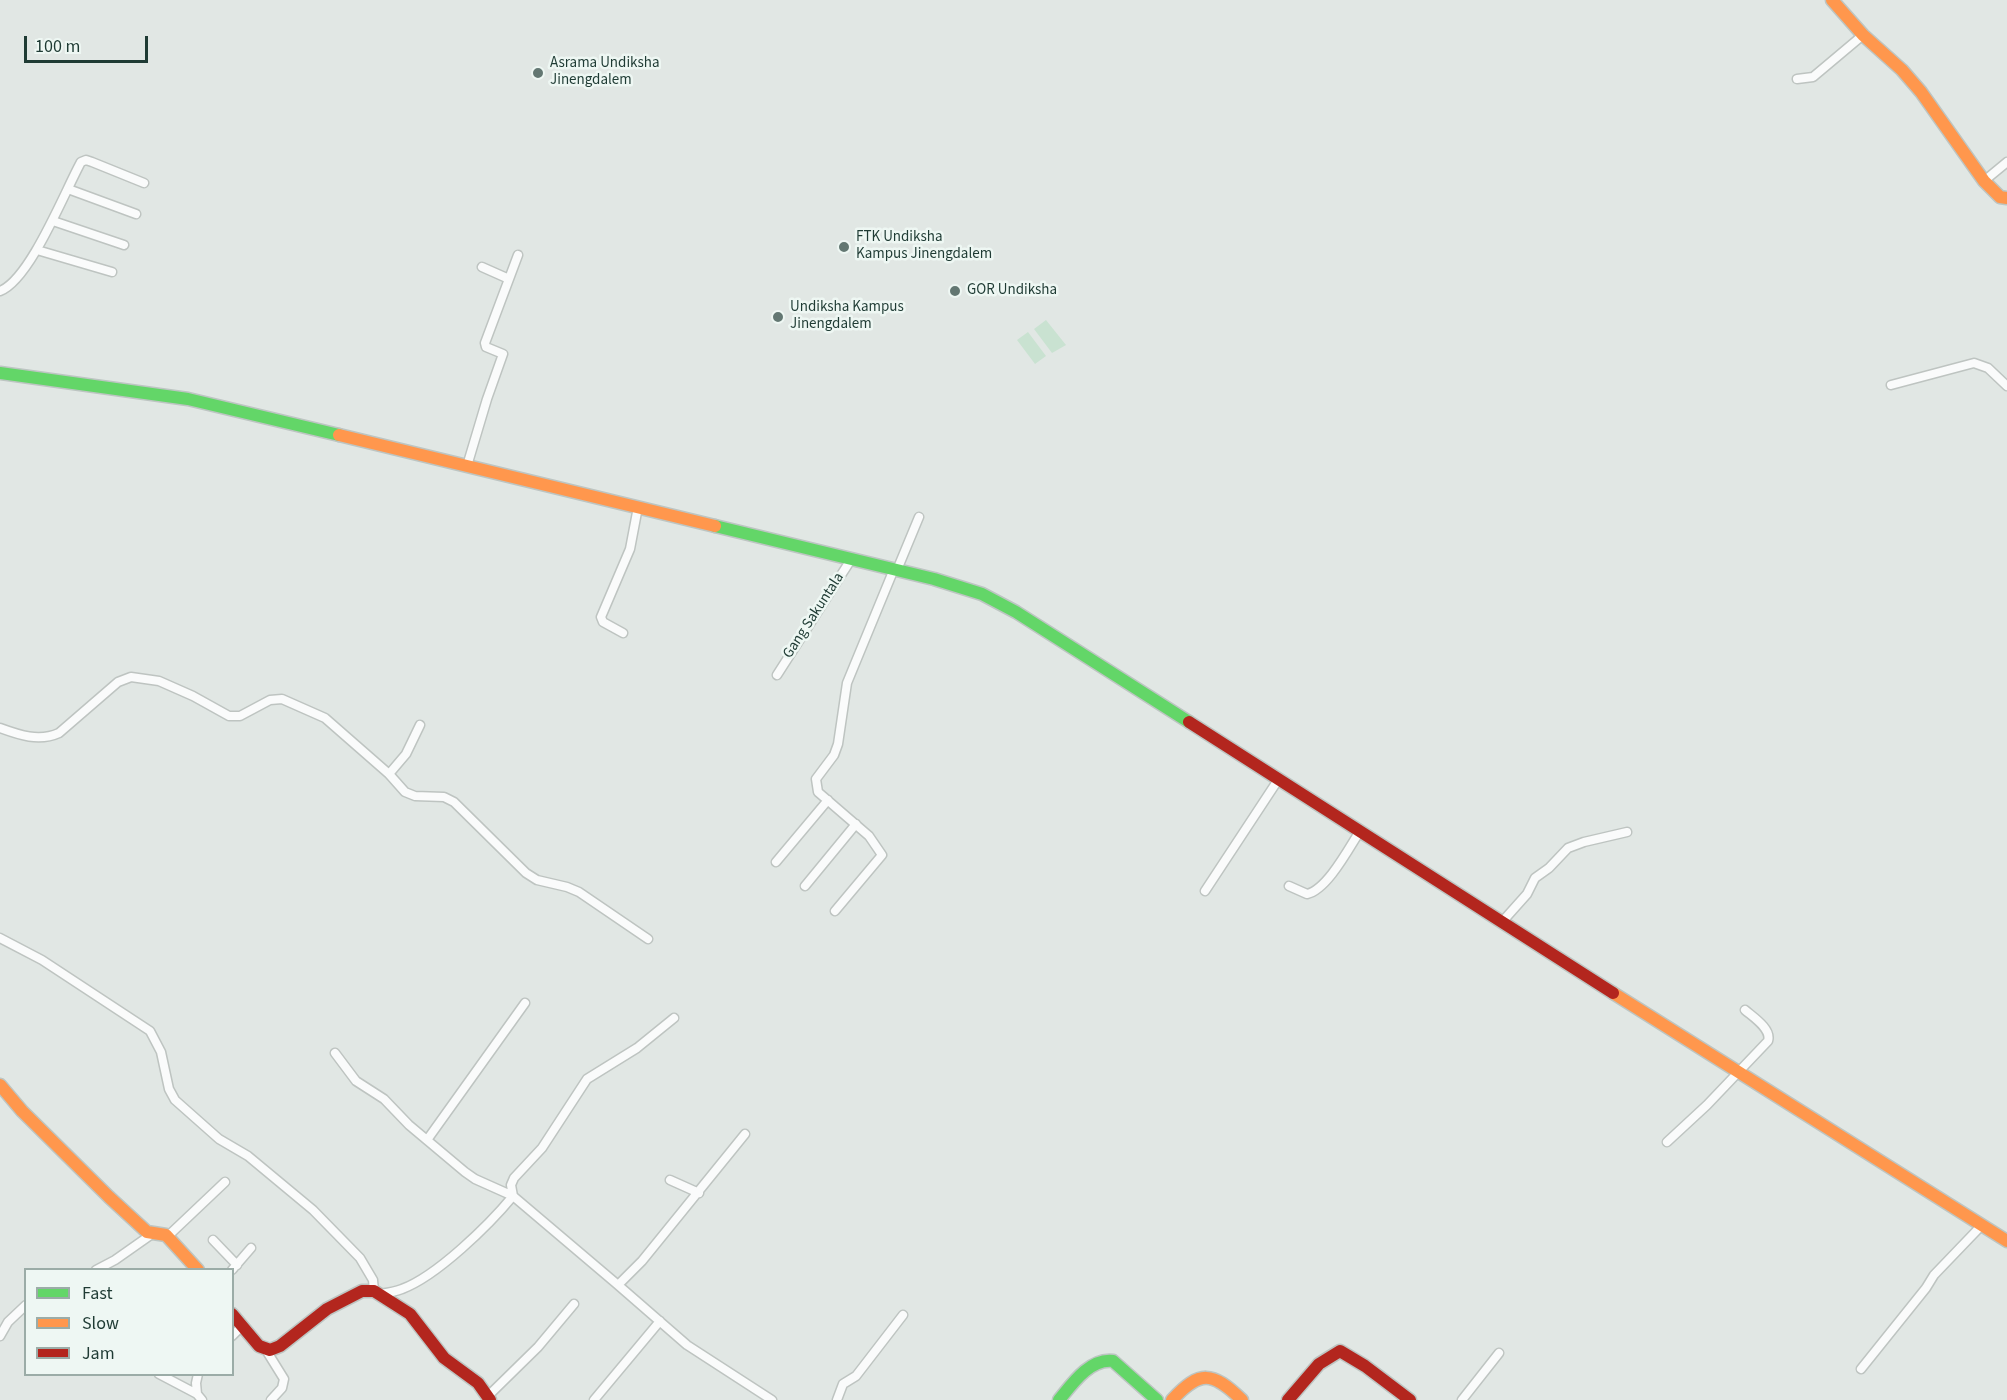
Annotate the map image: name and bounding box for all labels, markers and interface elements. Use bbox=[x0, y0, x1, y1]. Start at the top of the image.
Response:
scale bar bbox=[27, 24, 152, 62]
text: 100 m bbox=[35, 34, 80, 59]
place label: Asrama Undiksha Jinengdalem bbox=[550, 55, 659, 90]
marker: Asrama Undiksha Jinengdalem bbox=[531, 66, 545, 80]
place label: FTK Undiksha Kampus Jinengdalem bbox=[856, 229, 992, 264]
marker: FTK Undiksha Kampus Jinengdalem bbox=[837, 240, 851, 254]
place label: GOR Undiksha bbox=[967, 282, 1057, 300]
marker: GOR Undiksha bbox=[948, 284, 962, 298]
place label: Undiksha Kampus Jinengdalem bbox=[790, 299, 904, 334]
marker: Undiksha Kampus Jinengdalem bbox=[771, 310, 785, 324]
street label: Gang Sakuntala bbox=[780, 570, 848, 662]
legend bbox=[24, 1268, 234, 1376]
text: Fast bbox=[82, 1281, 113, 1306]
text: Slow bbox=[82, 1311, 119, 1336]
text: Jam bbox=[82, 1341, 115, 1366]

